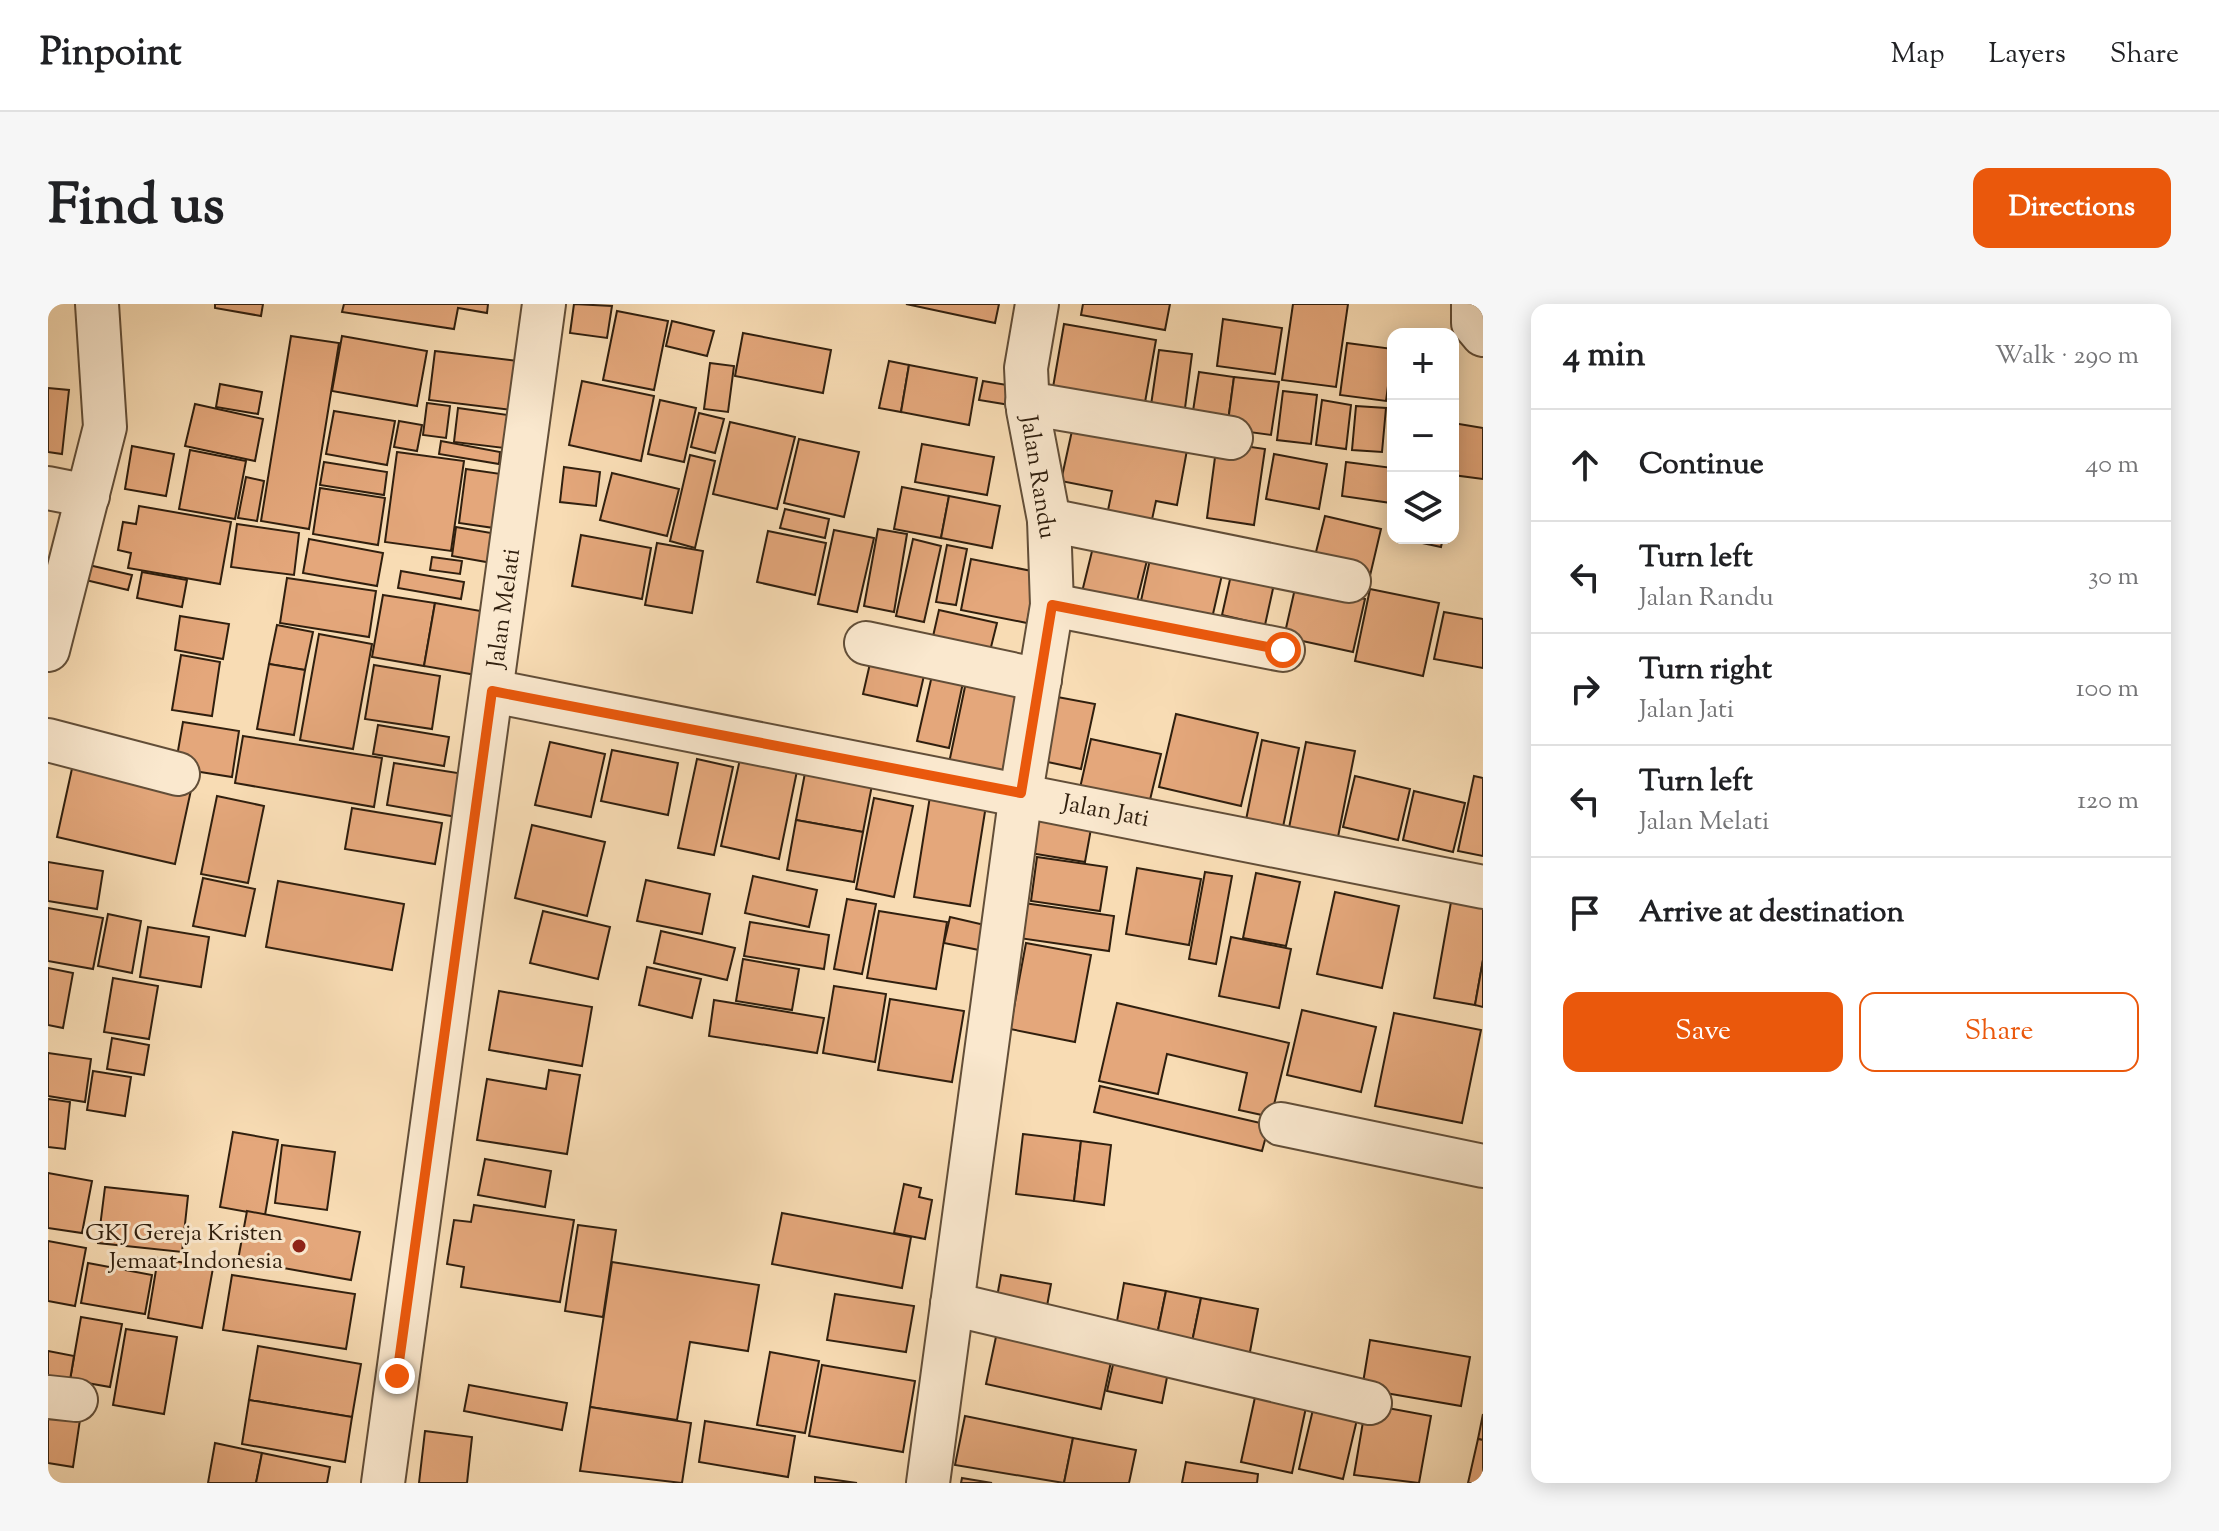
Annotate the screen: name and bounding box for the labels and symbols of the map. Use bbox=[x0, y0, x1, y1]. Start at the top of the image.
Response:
street label: Jalan Randu bbox=[1010, 411, 1064, 542]
street label: Jalan Melati bbox=[479, 546, 530, 672]
route start bbox=[1265, 632, 1301, 668]
street label: Jalan Jati bbox=[1057, 787, 1152, 837]
place label: GKJ Gereja Kristen Jemaat Indonesia bbox=[85, 1217, 283, 1279]
marker: GKJ Gereja Kristen Jemaat Indonesia bbox=[290, 1237, 308, 1255]
route end bbox=[379, 1358, 415, 1394]

